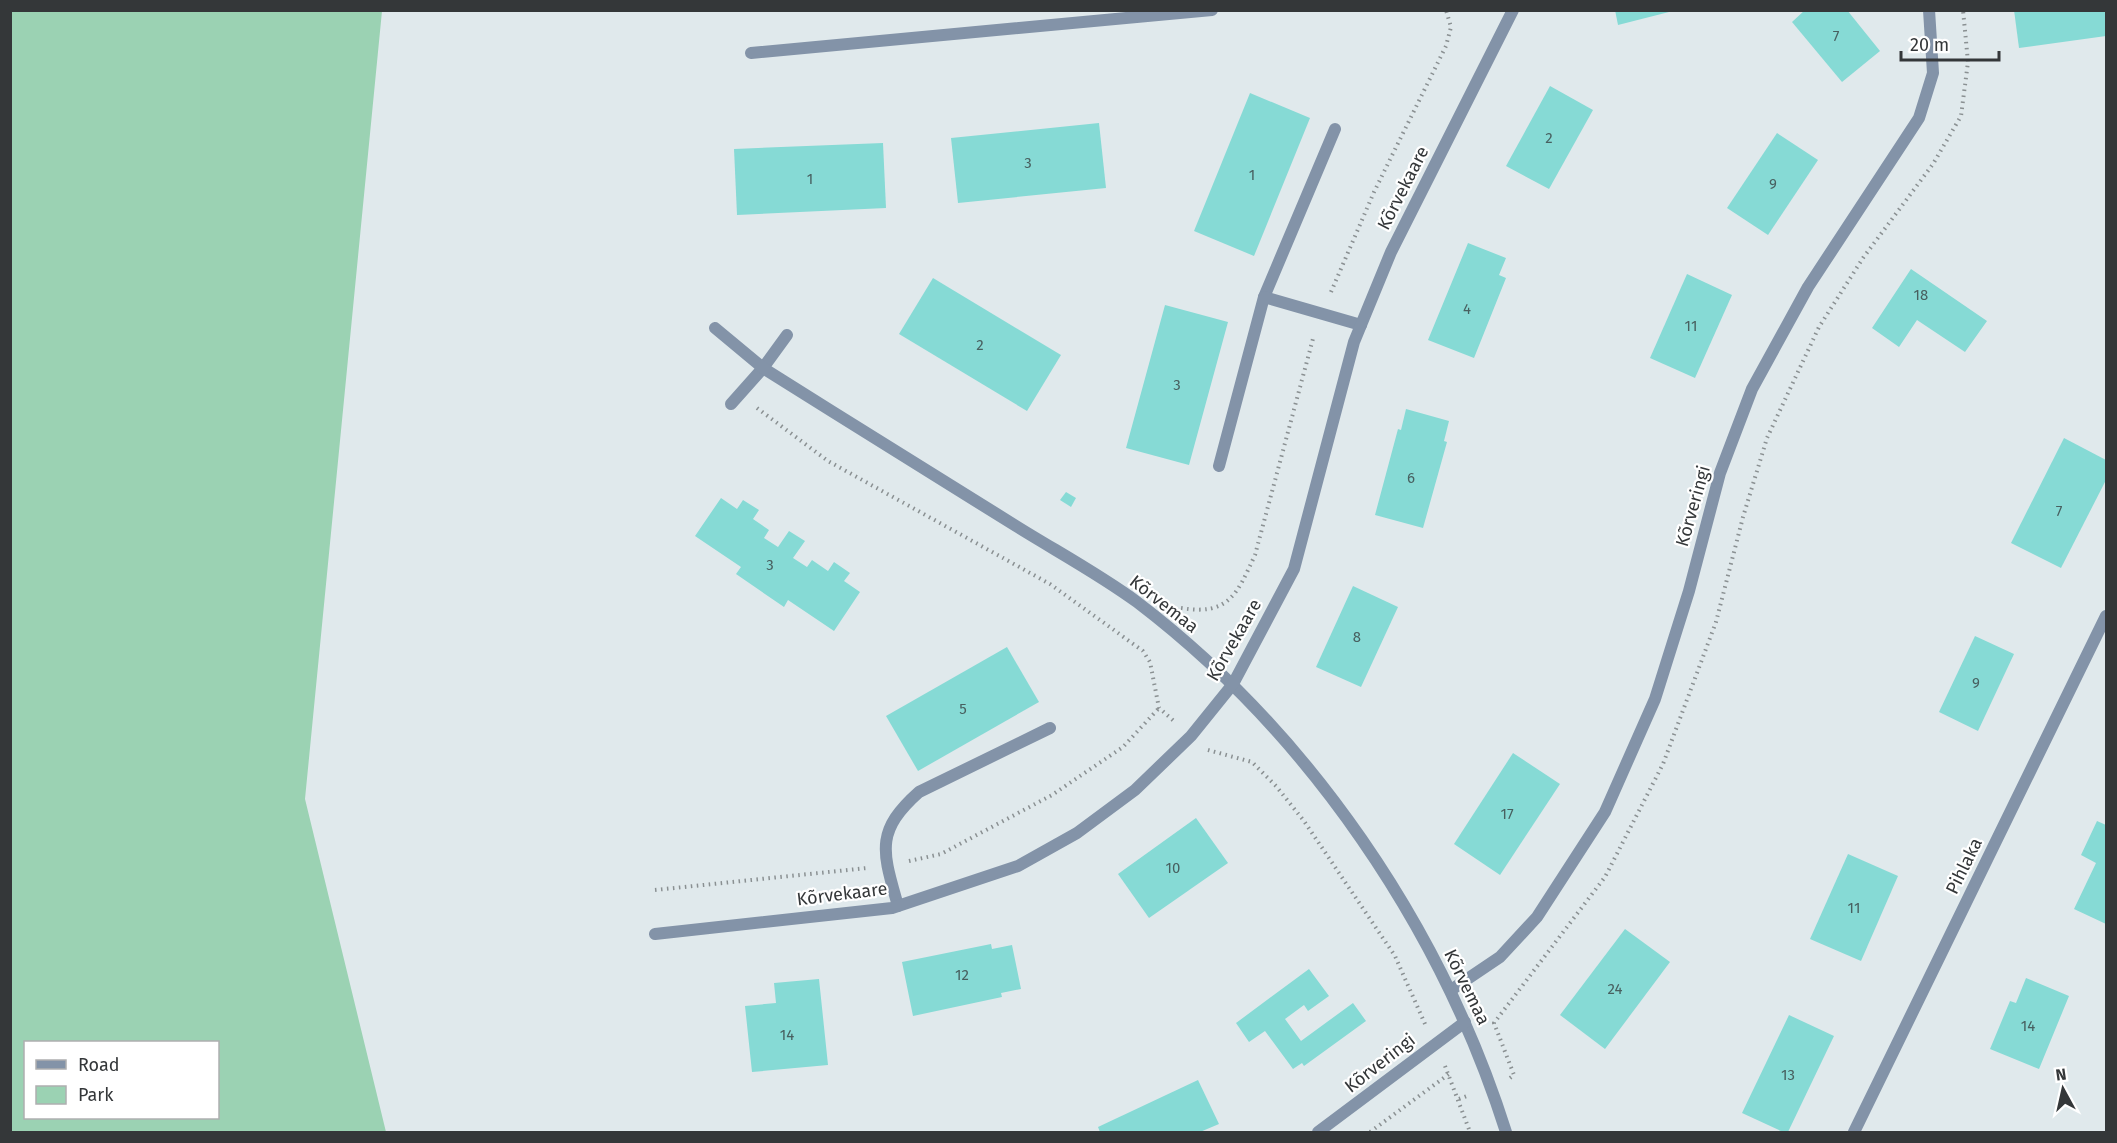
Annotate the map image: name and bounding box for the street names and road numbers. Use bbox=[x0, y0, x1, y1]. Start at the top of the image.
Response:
street label: Kõrvekaare bbox=[1373, 142, 1433, 234]
street label: Kõrveringi bbox=[1671, 463, 1715, 549]
street label: Kõrvemaa bbox=[1125, 570, 1203, 638]
street label: Kõrvekaare bbox=[1202, 595, 1266, 685]
street label: Pihlaka bbox=[1941, 834, 1987, 898]
street label: Kõrvekaare bbox=[795, 878, 889, 910]
street label: Kõrvemaa bbox=[1439, 946, 1495, 1028]
street label: Kõrveringi bbox=[1340, 1029, 1420, 1097]

